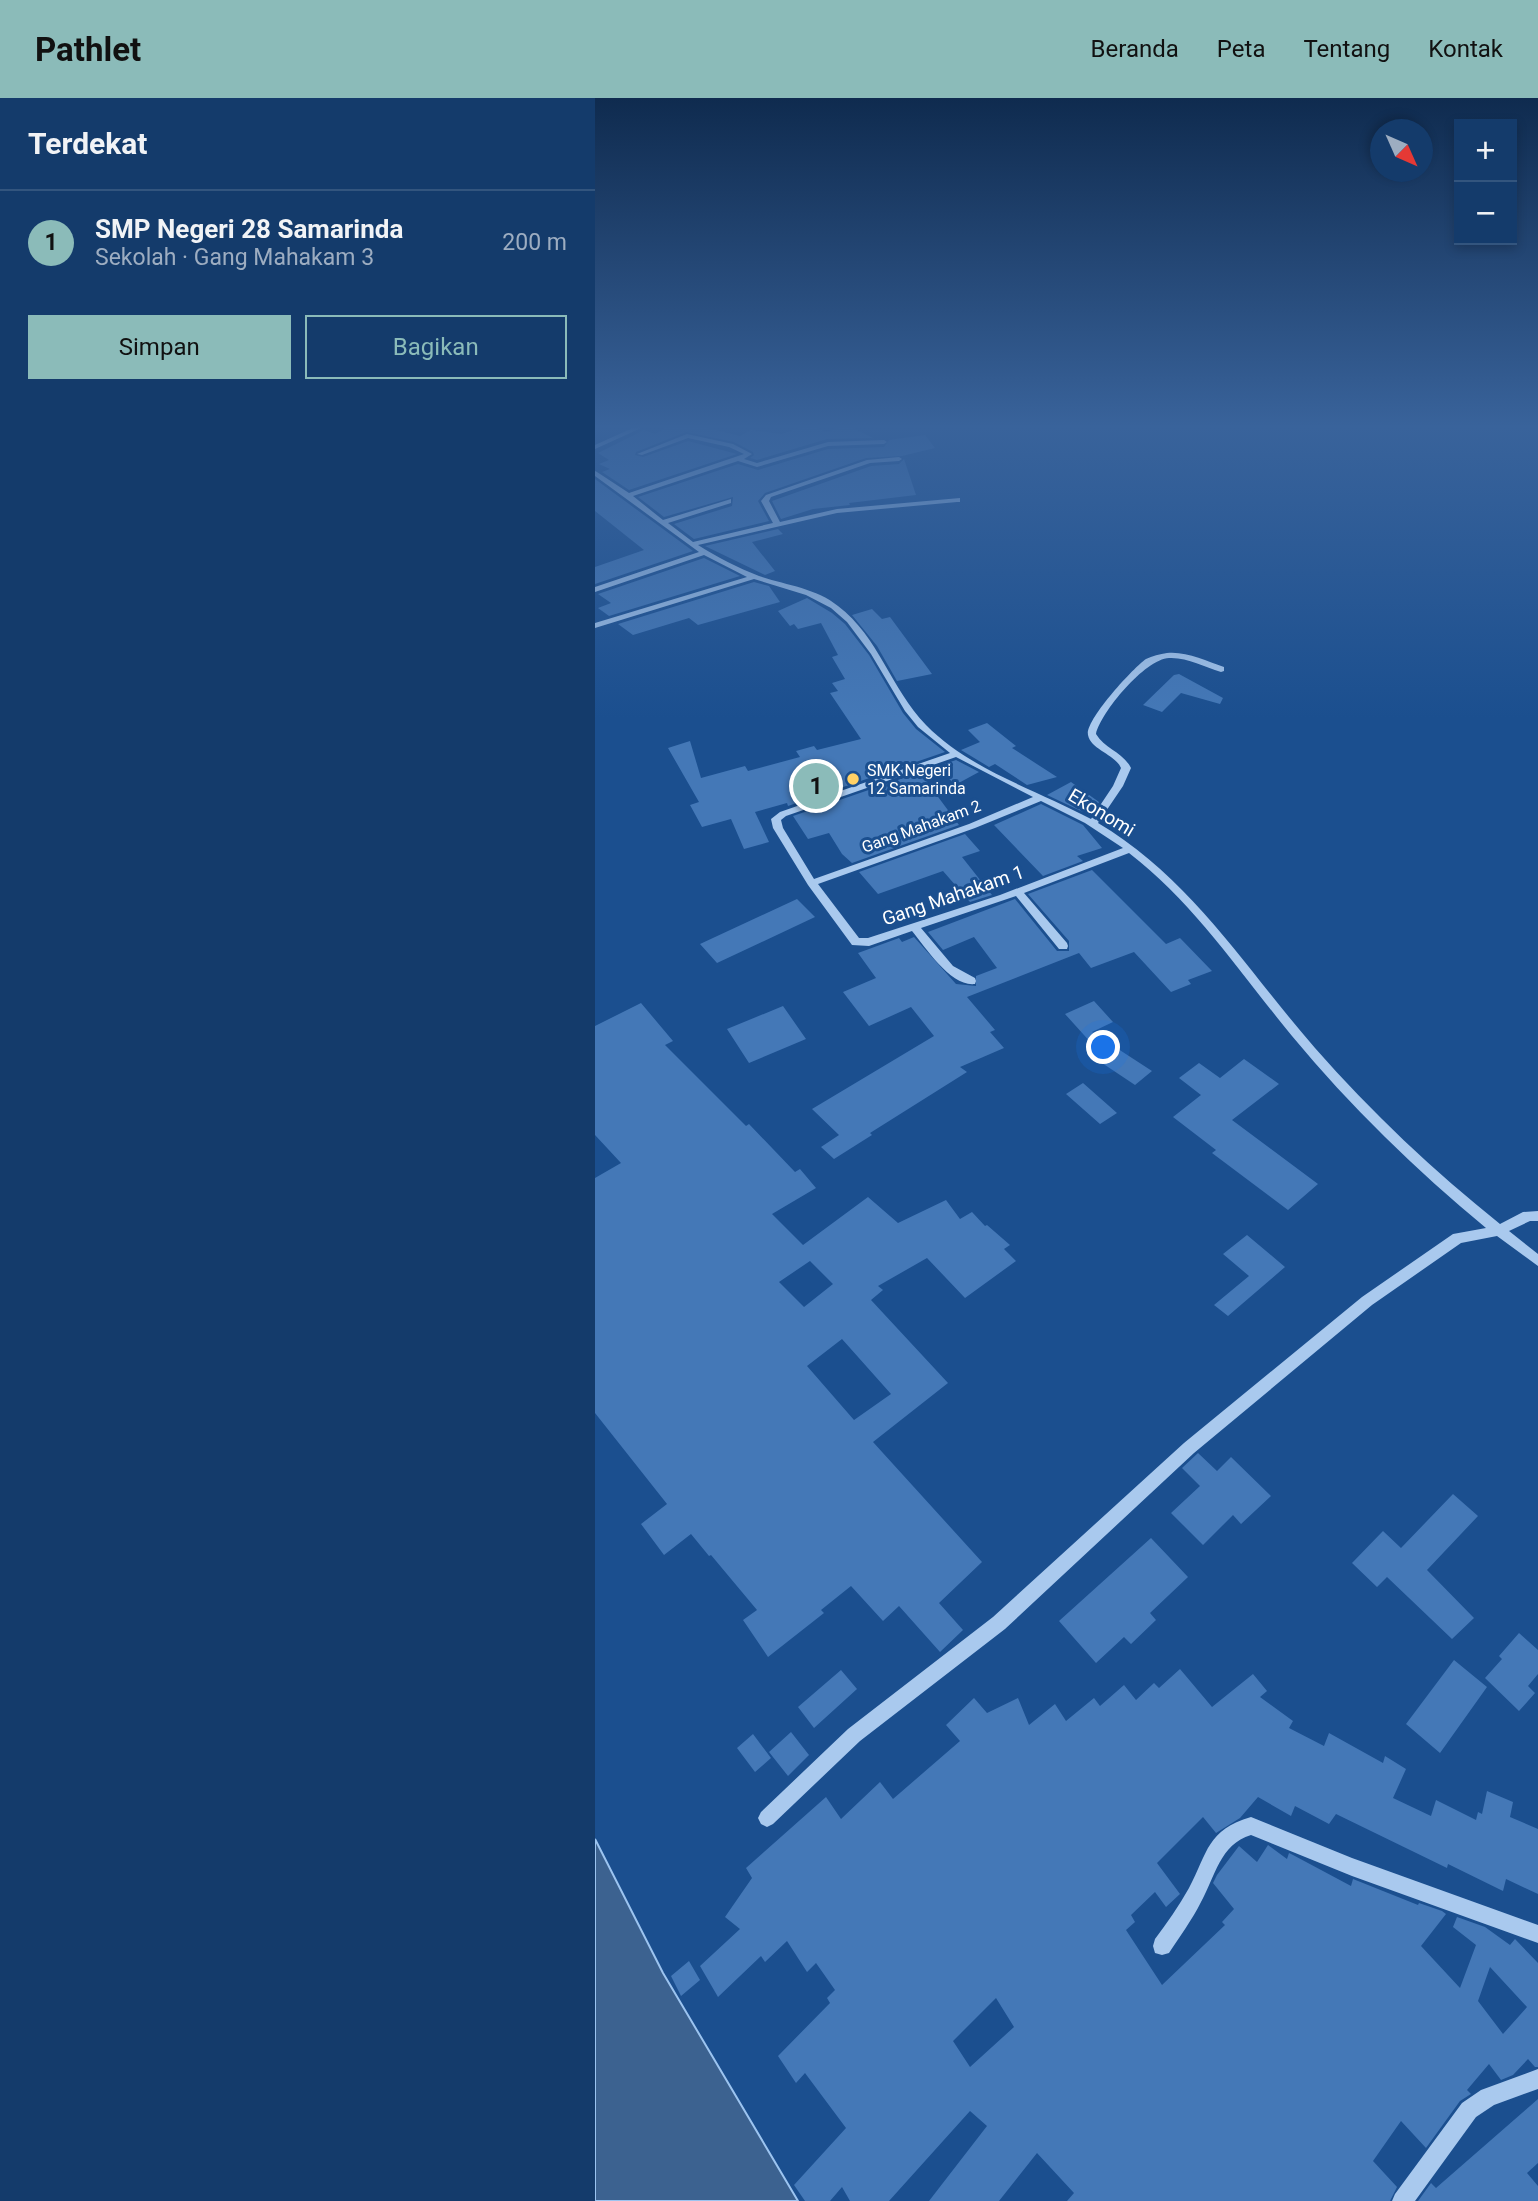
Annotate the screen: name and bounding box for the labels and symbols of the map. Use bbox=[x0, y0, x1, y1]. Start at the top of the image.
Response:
north arrow bbox=[1370, 119, 1433, 182]
pin: 1 bbox=[793, 760, 839, 812]
place label: SMK Negeri 12 Samarinda bbox=[867, 761, 966, 798]
marker: SMK Negeri 12 Samarinda bbox=[845, 771, 861, 787]
street label: Ekonomi bbox=[1064, 784, 1139, 841]
street label: Gang Mahakam 2 bbox=[859, 796, 983, 857]
street label: Gang Mahakam 1 bbox=[879, 860, 1027, 931]
your location bbox=[1086, 1030, 1120, 1064]

